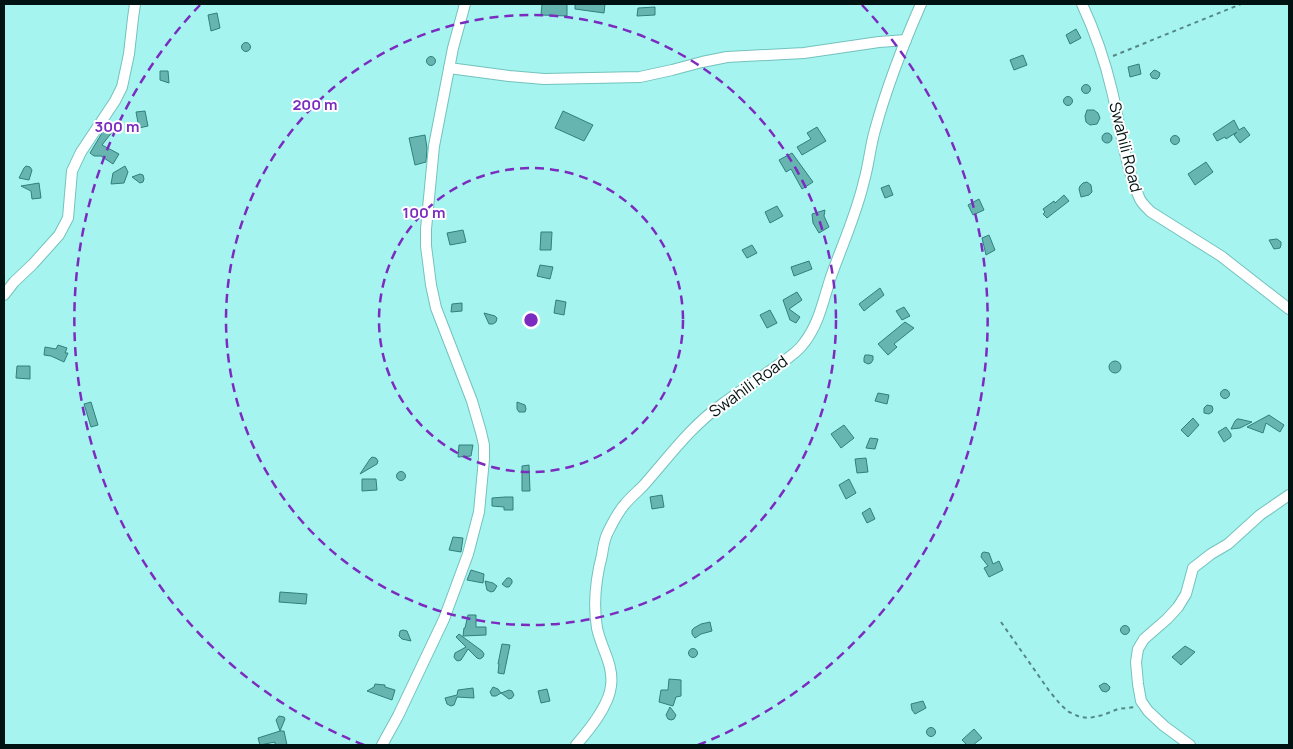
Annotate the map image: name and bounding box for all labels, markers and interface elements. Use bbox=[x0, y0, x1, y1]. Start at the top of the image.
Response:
text: 200 m bbox=[292, 94, 338, 115]
street label: Swahili Road bbox=[1104, 100, 1148, 194]
text: 300 m bbox=[95, 116, 139, 137]
text: 100 m bbox=[403, 202, 445, 223]
centre of rings bbox=[522, 311, 540, 329]
street label: Swahili Road bbox=[704, 350, 792, 422]

